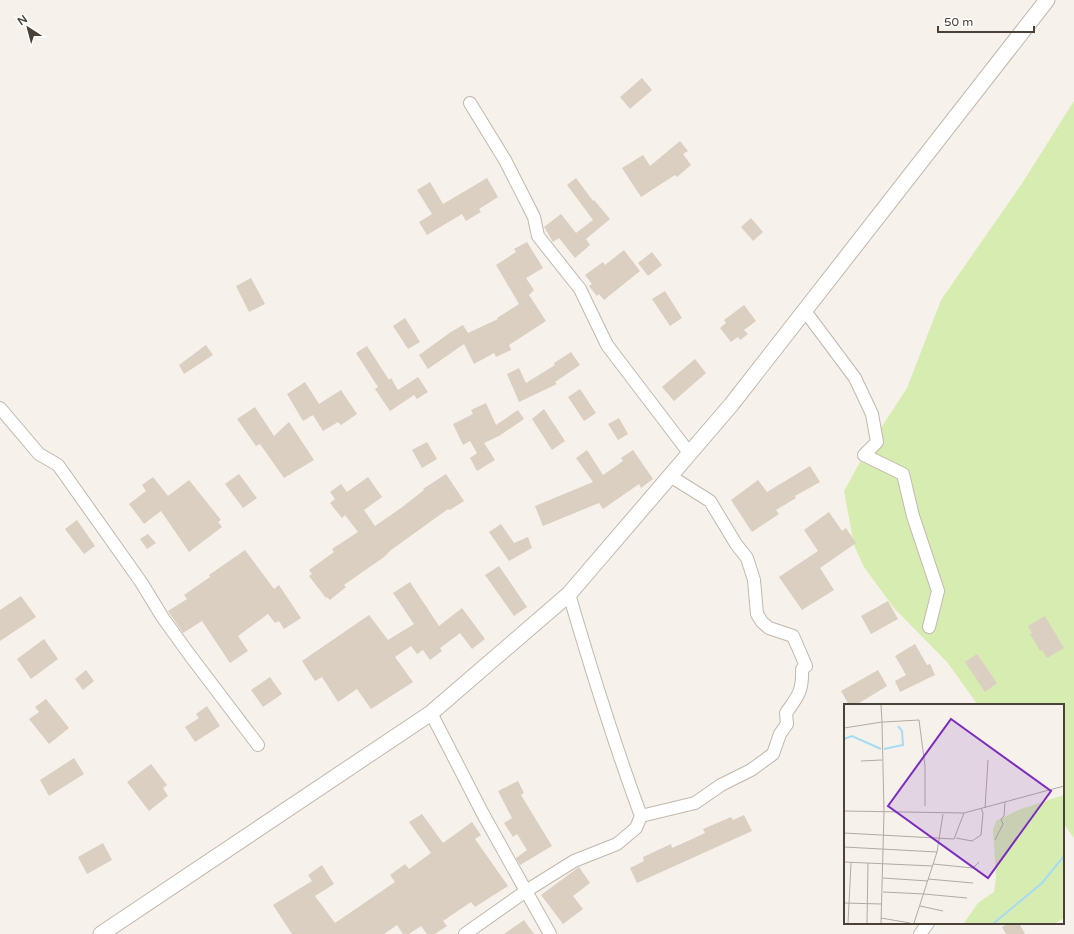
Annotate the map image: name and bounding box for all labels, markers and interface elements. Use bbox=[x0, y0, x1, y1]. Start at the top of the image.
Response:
north arrow bbox=[8, 8, 48, 48]
scale bar bbox=[938, 8, 1034, 34]
text: N bbox=[15, 12, 30, 28]
text: 50 m bbox=[944, 15, 973, 29]
inset map bbox=[844, 704, 1064, 924]

